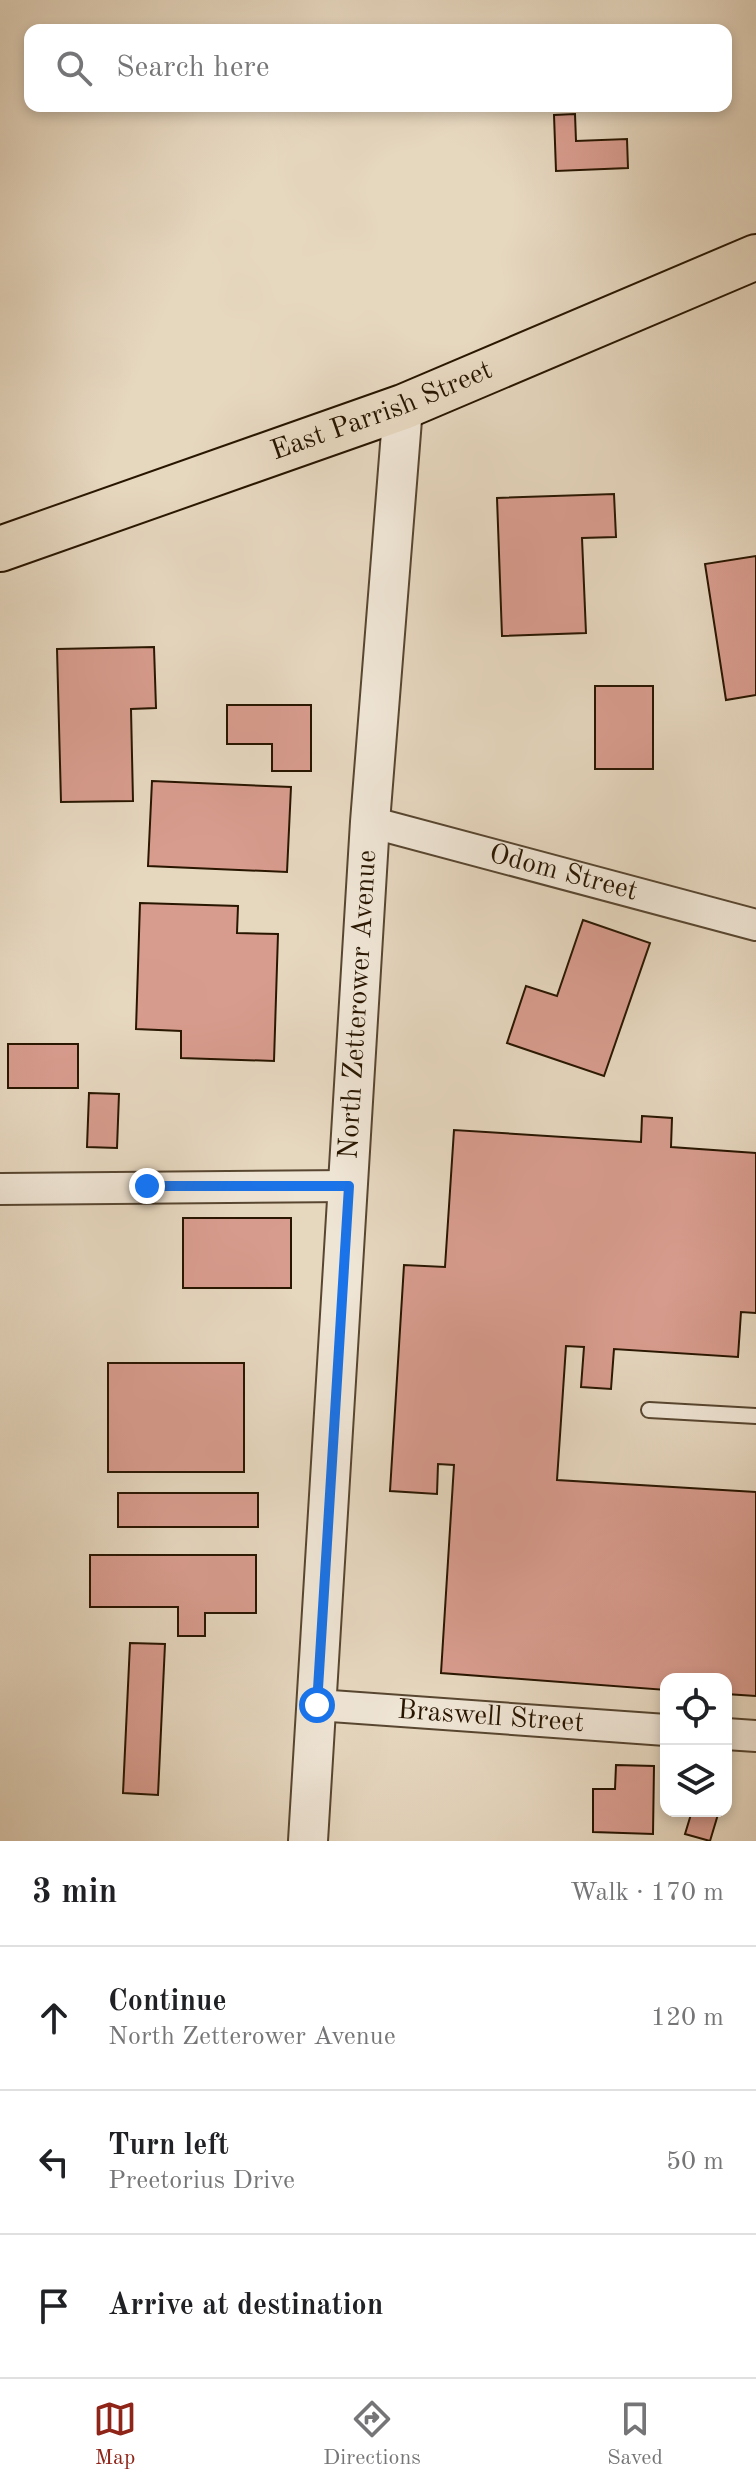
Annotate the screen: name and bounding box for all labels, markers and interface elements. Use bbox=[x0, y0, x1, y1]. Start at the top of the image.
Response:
search box bbox=[24, 24, 732, 112]
icon: search bbox=[52, 46, 96, 90]
text: Search here bbox=[116, 53, 270, 83]
street label: East Parrish Street bbox=[268, 357, 497, 466]
street label: Odom Street bbox=[486, 840, 641, 907]
street label: North Zetterower Avenue bbox=[336, 849, 382, 1160]
route end bbox=[129, 1168, 165, 1204]
map controls bbox=[660, 1673, 732, 1817]
button: locate bbox=[660, 1673, 732, 1745]
route start bbox=[299, 1687, 335, 1723]
street label: Braswell Street bbox=[396, 1697, 585, 1738]
button: layers bbox=[660, 1745, 732, 1817]
text: 3 min bbox=[32, 1876, 117, 1910]
text: Walk · 170 m bbox=[570, 1880, 724, 1906]
text: Continue bbox=[108, 1987, 227, 2017]
icon: ahead bbox=[32, 1996, 76, 2040]
text: 120 m bbox=[651, 2005, 724, 2031]
text: North Zetterower Avenue bbox=[108, 2024, 396, 2050]
text: Turn left bbox=[108, 2131, 229, 2161]
icon: left bbox=[32, 2140, 76, 2184]
text: 50 m bbox=[666, 2149, 724, 2175]
text: Preetorius Drive bbox=[108, 2168, 295, 2194]
icon: arrive bbox=[32, 2284, 76, 2328]
text: Arrive at destination bbox=[108, 2291, 383, 2321]
tab: Map bbox=[93, 2397, 137, 2472]
tab: Directions bbox=[323, 2397, 421, 2472]
tab: Saved bbox=[607, 2397, 663, 2472]

